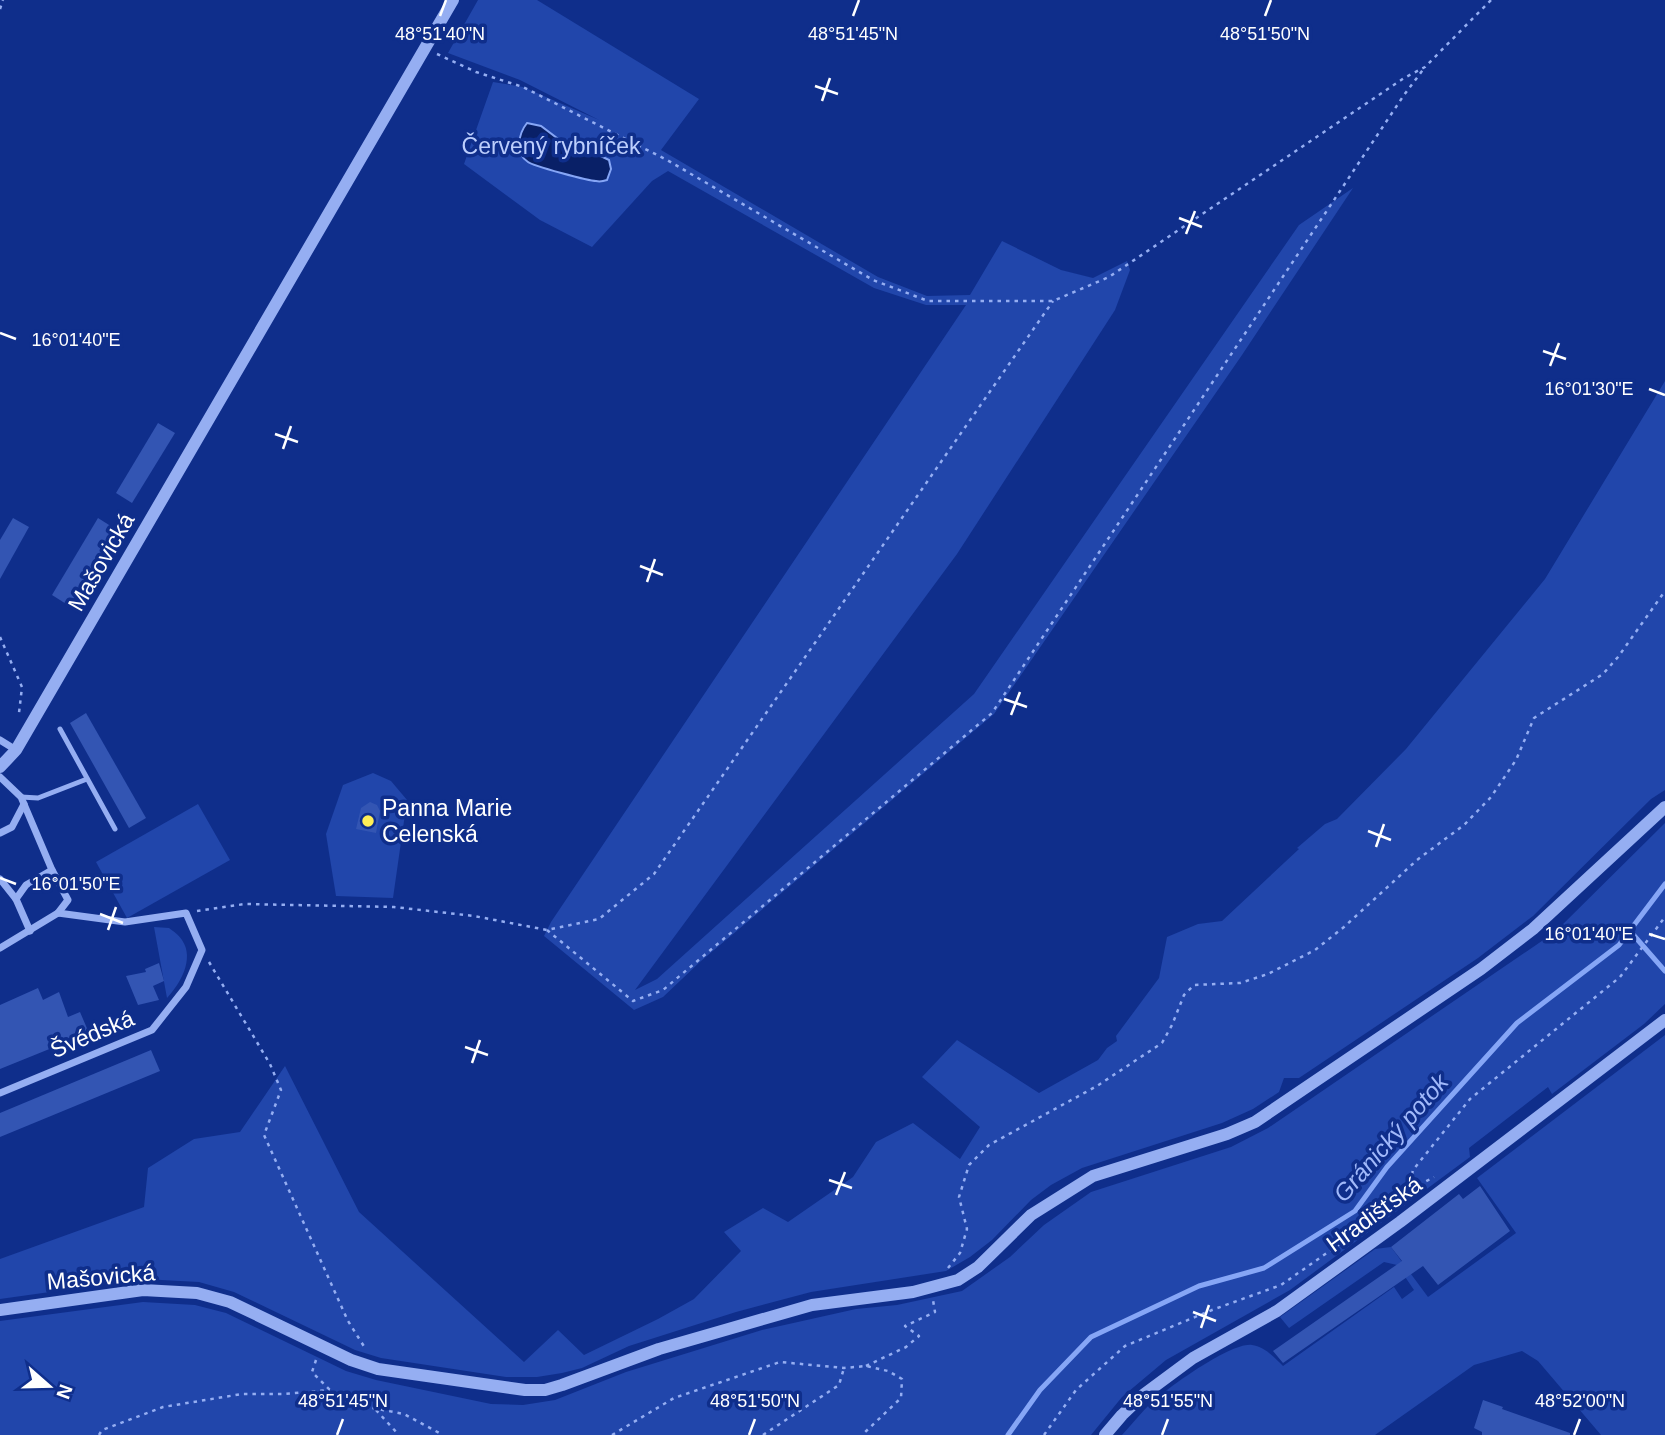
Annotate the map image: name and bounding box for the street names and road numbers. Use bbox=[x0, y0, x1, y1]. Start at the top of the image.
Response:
street label: Mašovická bbox=[63, 508, 140, 616]
street label: Švédská bbox=[46, 1004, 138, 1063]
street label: Hradišťská bbox=[1322, 1171, 1427, 1257]
street label: Mašovická bbox=[46, 1259, 156, 1295]

